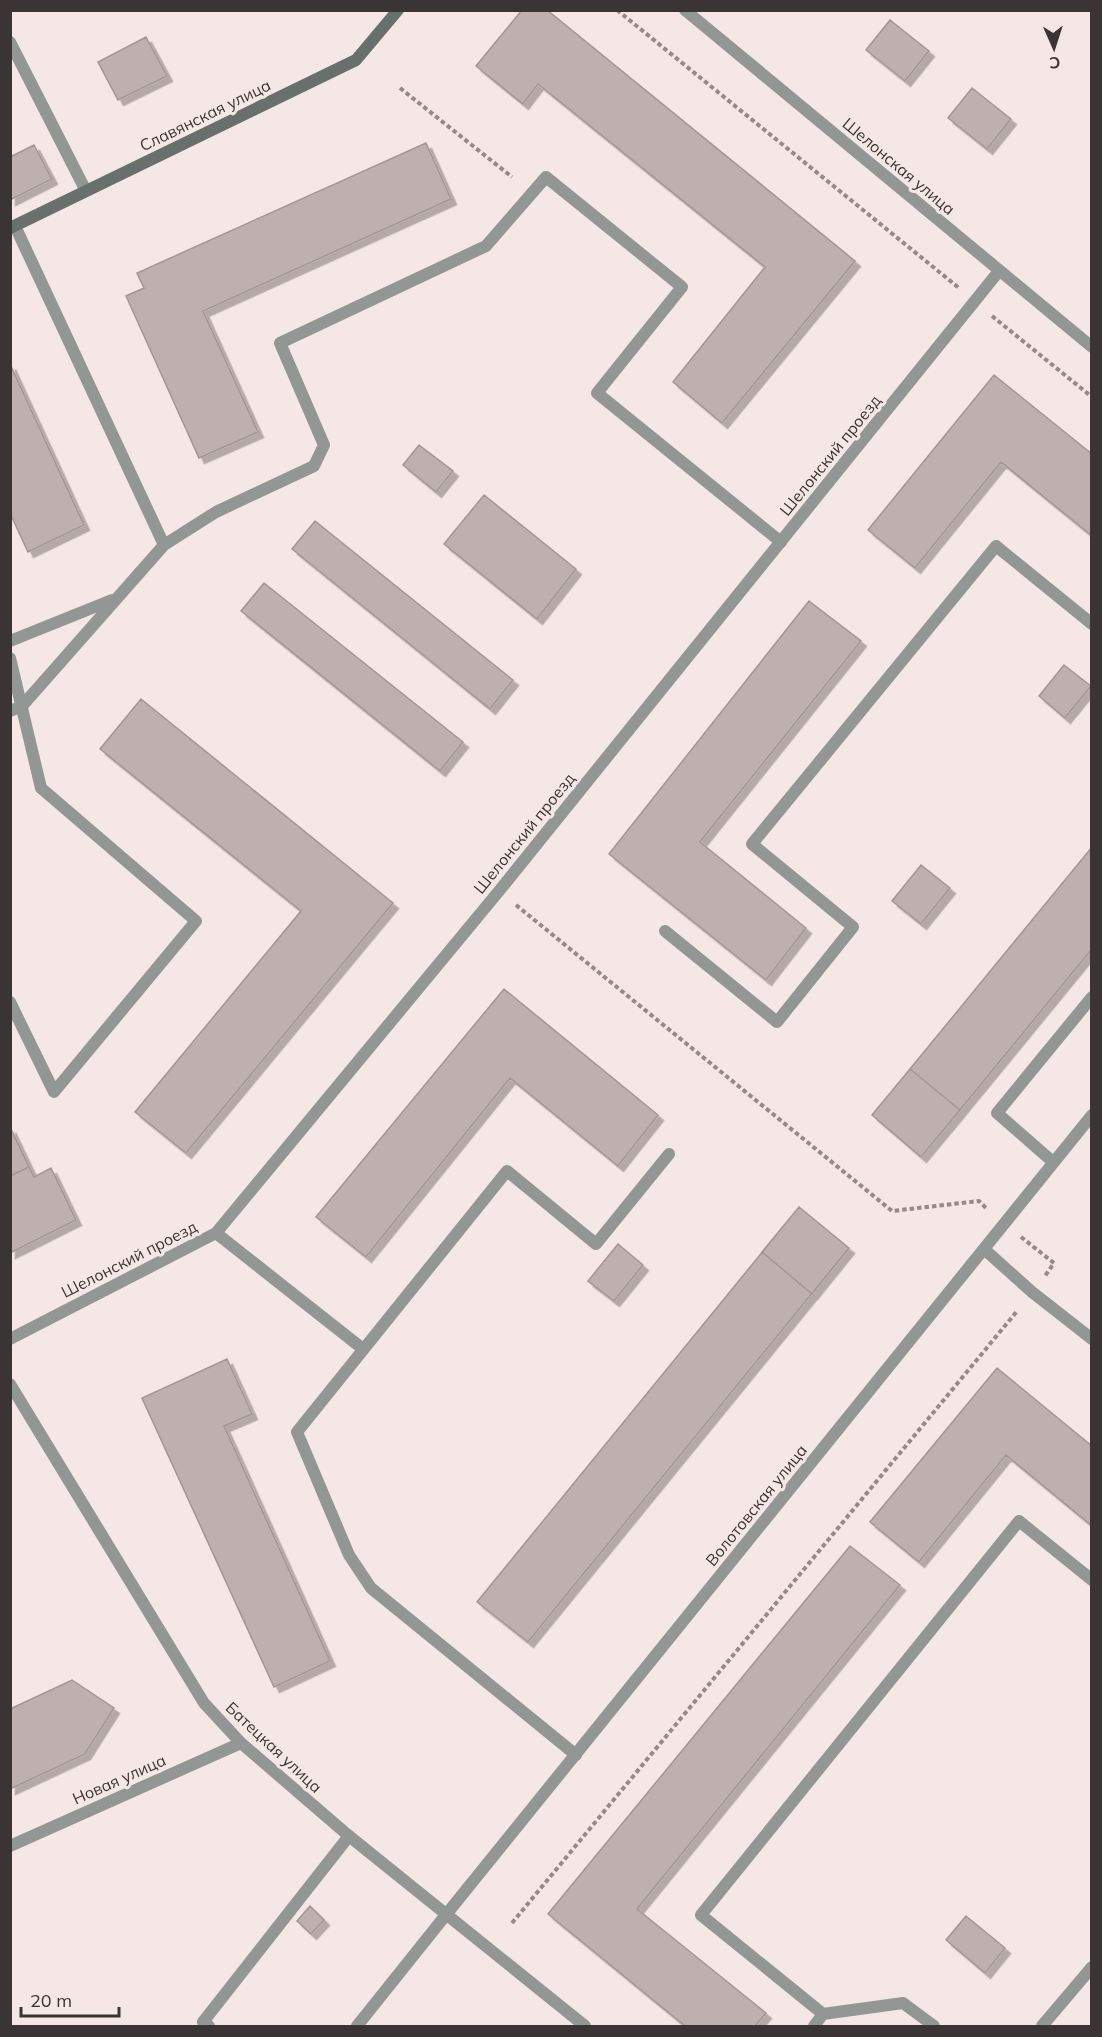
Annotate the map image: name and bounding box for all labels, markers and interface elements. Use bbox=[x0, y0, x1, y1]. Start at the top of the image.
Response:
north arrow bbox=[1024, 18, 1084, 78]
text: С bbox=[1049, 53, 1061, 73]
street label: Славянская улица bbox=[136, 75, 274, 155]
street label: Шелонская улица bbox=[839, 113, 959, 219]
street label: Шелонский проезд bbox=[775, 390, 885, 520]
street label: Шелонский проезд bbox=[469, 768, 579, 898]
street label: Шелонский проезд bbox=[58, 1216, 201, 1302]
street label: Волотовская улица bbox=[701, 1440, 811, 1570]
street label: Батецкая улица bbox=[222, 1697, 326, 1797]
street label: Новая улица bbox=[69, 1750, 169, 1808]
scale bar bbox=[21, 1980, 118, 2018]
text: 20 m bbox=[30, 1989, 72, 2012]

